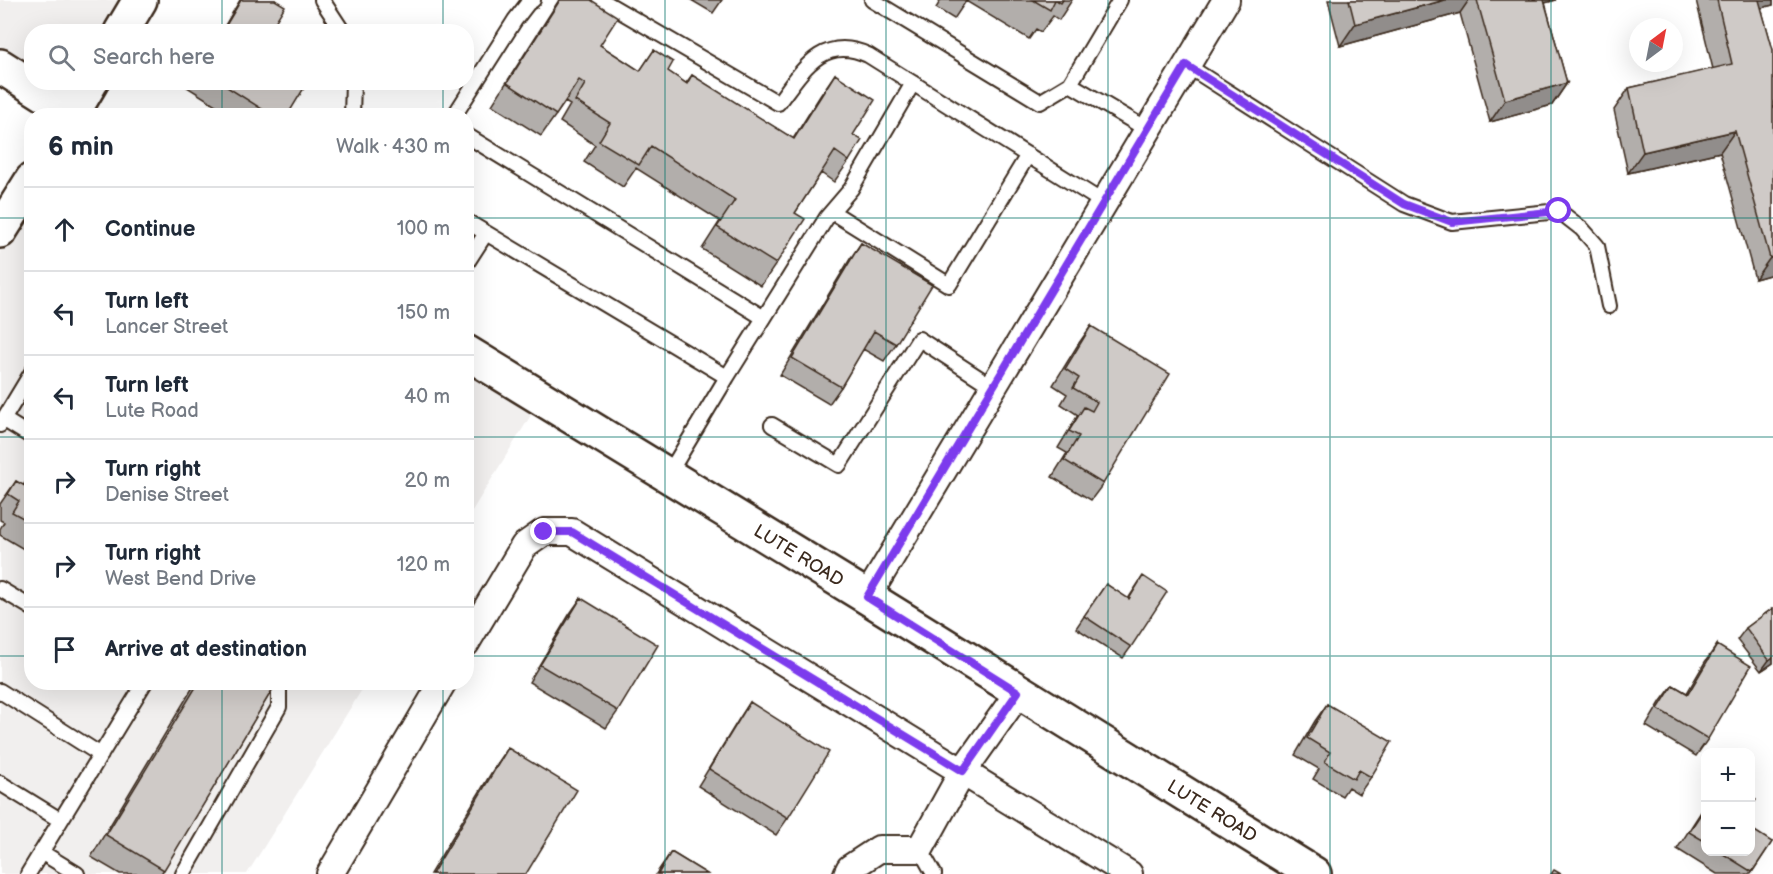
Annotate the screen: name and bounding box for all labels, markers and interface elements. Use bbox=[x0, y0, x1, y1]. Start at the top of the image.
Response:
north arrow bbox=[1629, 18, 1683, 72]
search box bbox=[24, 24, 474, 90]
icon: search bbox=[45, 41, 78, 74]
text: Search here bbox=[93, 44, 215, 71]
text: 6 min bbox=[48, 132, 114, 163]
text: Walk · 430 m bbox=[336, 135, 450, 159]
route start bbox=[1545, 197, 1571, 223]
icon: ahead bbox=[48, 213, 81, 246]
text: Continue bbox=[105, 216, 195, 243]
text: 100 m bbox=[397, 217, 450, 241]
text: Turn left bbox=[105, 288, 189, 315]
icon: left bbox=[48, 297, 81, 330]
text: 150 m bbox=[397, 301, 450, 325]
text: Lancer Street bbox=[105, 315, 228, 339]
text: Turn left bbox=[105, 372, 189, 399]
icon: left bbox=[48, 381, 81, 414]
text: 40 m bbox=[404, 385, 450, 409]
text: Lute Road bbox=[105, 399, 199, 423]
text: Turn right bbox=[105, 456, 201, 483]
icon: right bbox=[48, 465, 81, 498]
text: 20 m bbox=[405, 469, 450, 493]
text: Denise Street bbox=[105, 483, 229, 507]
route end bbox=[530, 518, 556, 544]
street label: LUTE ROAD bbox=[750, 520, 847, 591]
text: Turn right bbox=[105, 540, 201, 567]
icon: right bbox=[48, 549, 81, 582]
text: 120 m bbox=[397, 553, 450, 577]
text: West Bend Drive bbox=[105, 567, 256, 591]
icon: arrive bbox=[48, 633, 81, 666]
text: Arrive at destination bbox=[105, 636, 307, 663]
map controls bbox=[1701, 748, 1755, 856]
button: + bbox=[1701, 748, 1755, 802]
street label: LUTE ROAD bbox=[1163, 776, 1260, 847]
button: − bbox=[1701, 802, 1755, 856]

